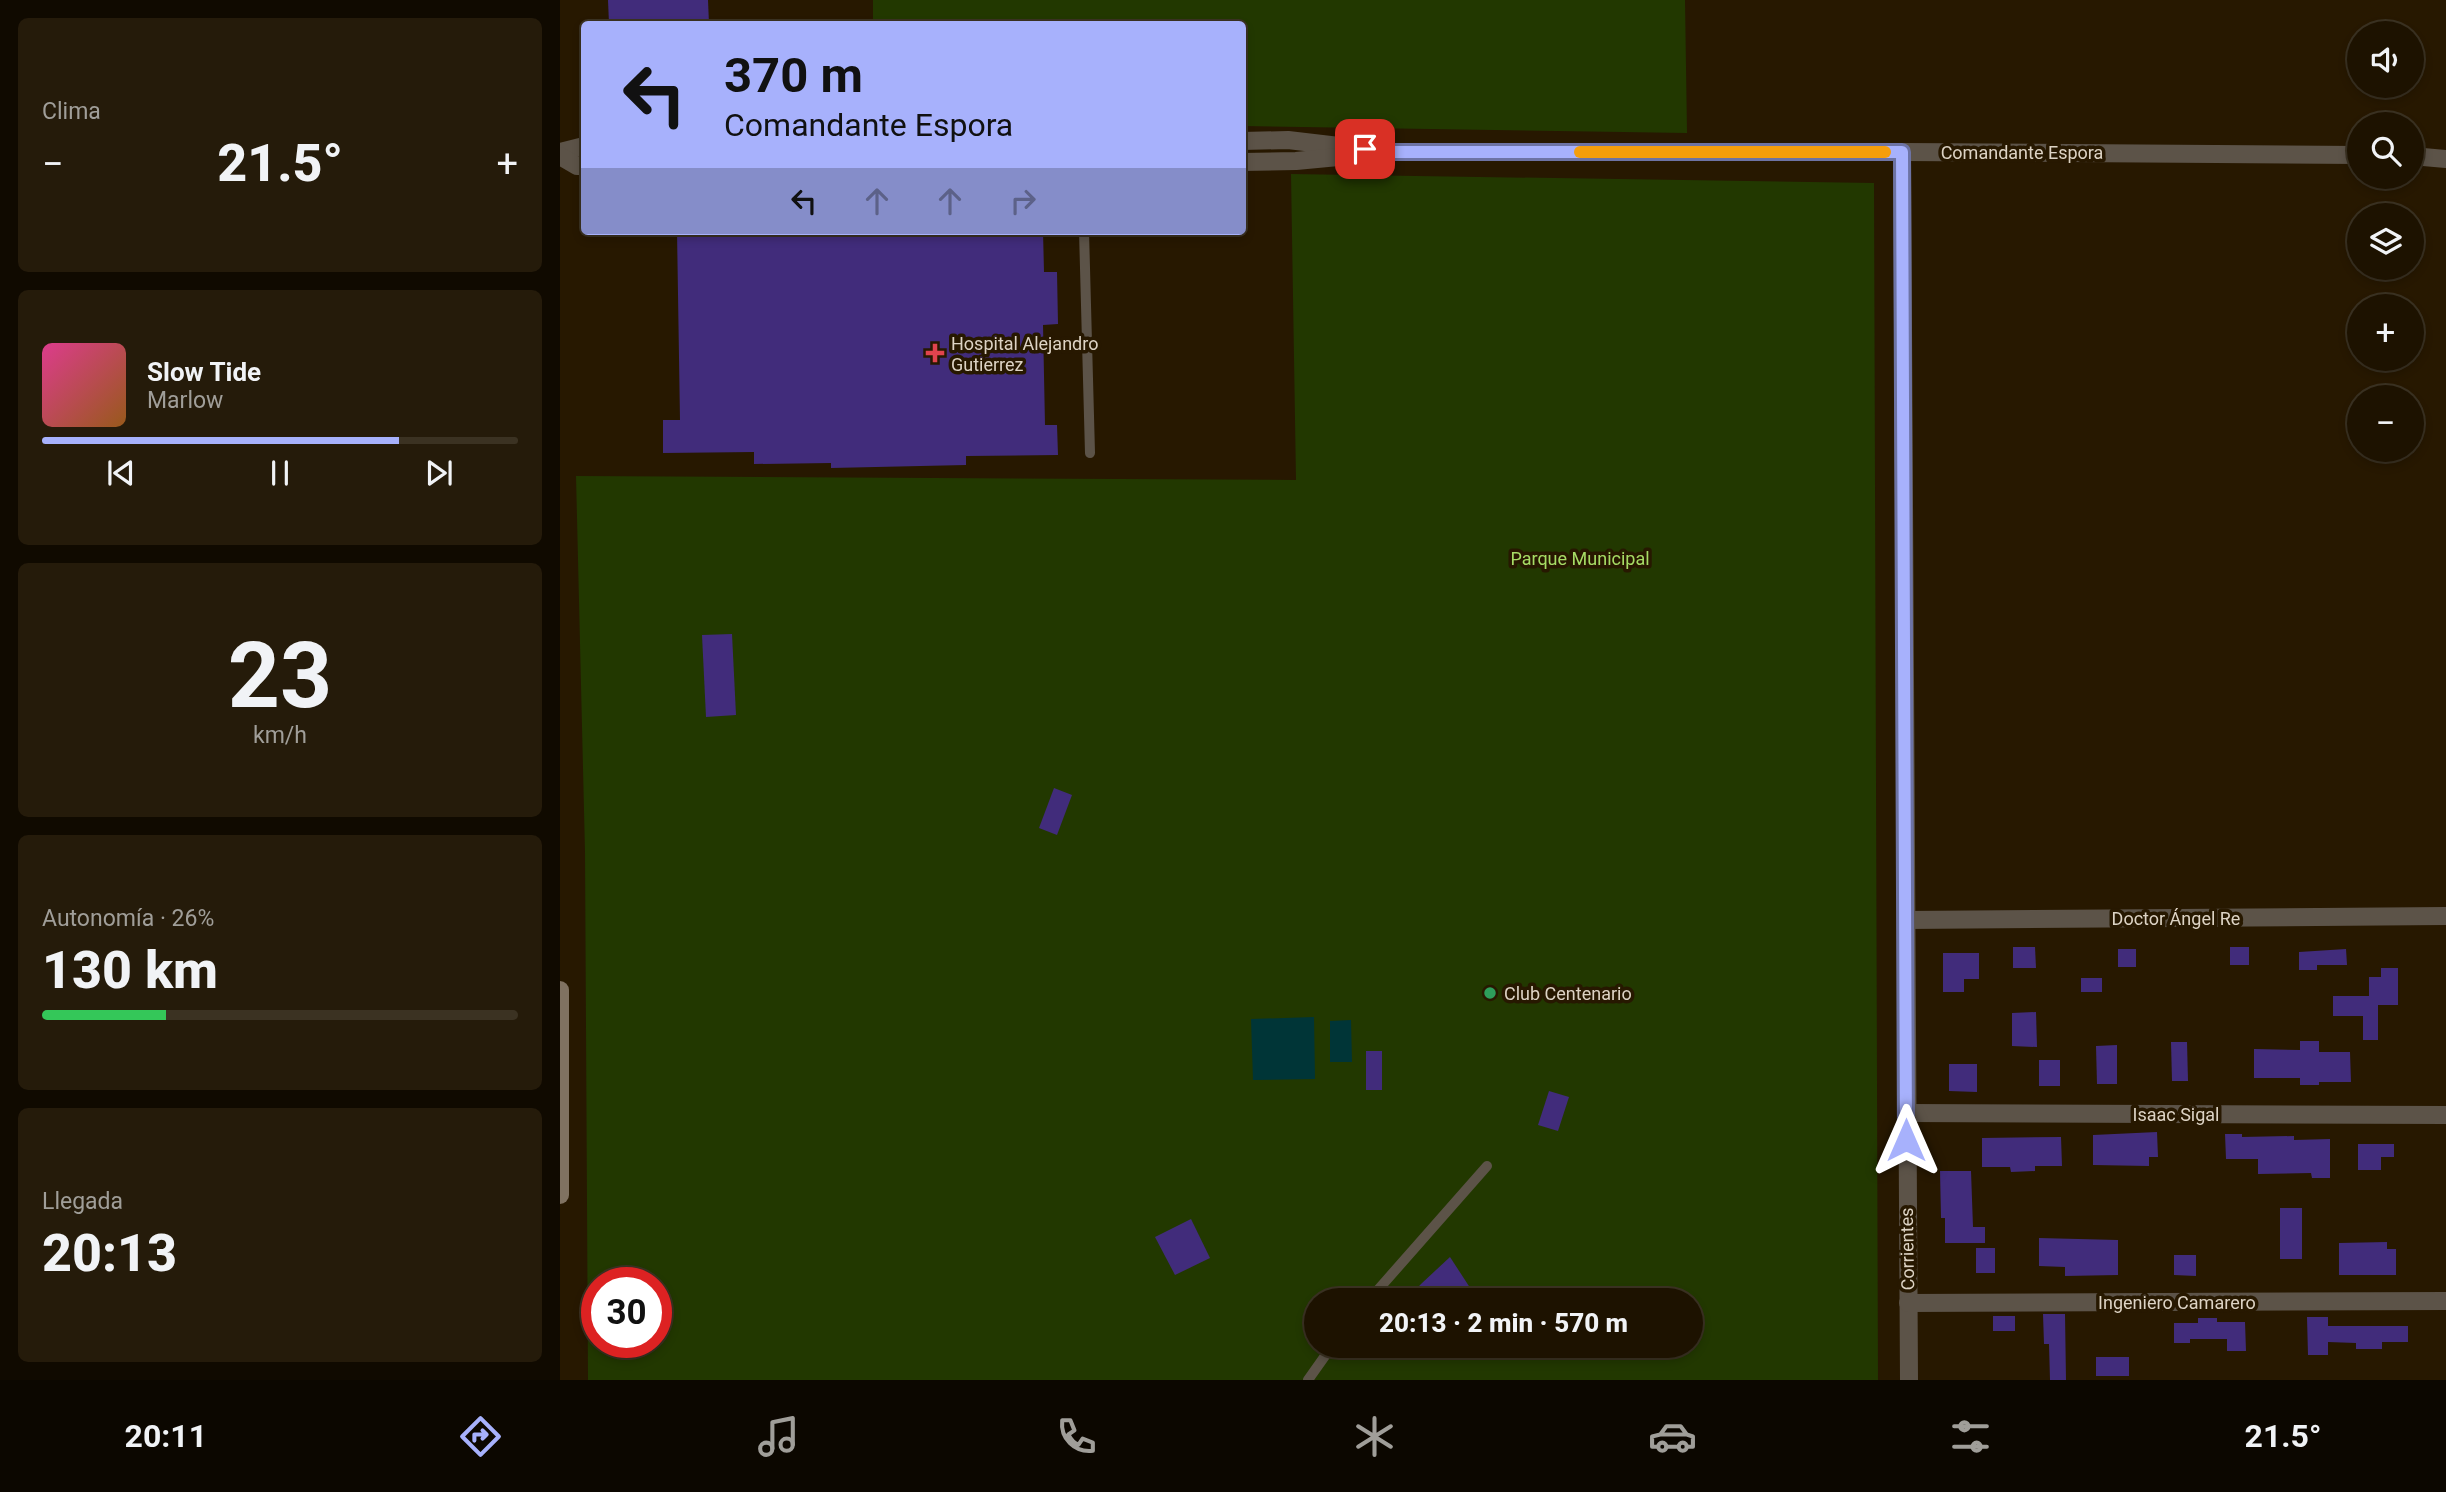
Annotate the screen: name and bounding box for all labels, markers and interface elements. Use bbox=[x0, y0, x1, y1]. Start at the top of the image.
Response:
map controls bbox=[2347, 21, 2424, 462]
button: sound bbox=[2347, 21, 2424, 98]
text: 370 m bbox=[724, 47, 863, 104]
icon: left bbox=[609, 49, 700, 140]
text: Clima bbox=[42, 98, 101, 125]
text: Comandante Espora bbox=[724, 106, 1013, 144]
button: search bbox=[2347, 112, 2424, 189]
pin bbox=[1335, 119, 1395, 179]
icon: arrive bbox=[1346, 130, 1384, 168]
text: 21.5° bbox=[217, 133, 343, 194]
text: − bbox=[42, 142, 64, 186]
text: + bbox=[496, 142, 518, 186]
street label: Comandante Espora bbox=[1941, 142, 2103, 163]
icon: left bbox=[785, 182, 823, 220]
icon: ahead bbox=[858, 182, 896, 220]
icon: ahead bbox=[931, 182, 969, 220]
icon: right bbox=[1004, 182, 1042, 220]
button: layers bbox=[2347, 203, 2424, 280]
button: + bbox=[2347, 294, 2424, 371]
place label: Hospital Alejandro Gutierrez bbox=[951, 333, 1098, 375]
marker: Hospital Alejandro Gutierrez bbox=[925, 343, 945, 363]
text: Slow Tide bbox=[147, 357, 261, 387]
button: − bbox=[2347, 385, 2424, 462]
text: Marlow bbox=[147, 387, 223, 414]
icon: previous bbox=[102, 454, 140, 492]
icon: pause bbox=[261, 454, 299, 492]
icon: next bbox=[420, 454, 458, 492]
park label: Parque Municipal bbox=[1510, 548, 1650, 569]
text: 23 bbox=[228, 623, 332, 729]
text: km/h bbox=[253, 722, 307, 749]
text: Autonomía · 26% bbox=[42, 905, 214, 932]
street label: Doctor Ángel Re bbox=[2112, 908, 2240, 929]
text: 130 km bbox=[42, 940, 218, 1001]
place label: Club Centenario bbox=[1504, 983, 1632, 1004]
marker: Club Centenario bbox=[1482, 985, 1498, 1001]
position arrow bbox=[1869, 1103, 1943, 1177]
street label: Isaac Sigal bbox=[2133, 1104, 2220, 1125]
text: Llegada bbox=[42, 1188, 123, 1215]
street label: Corrientes bbox=[1896, 1207, 1918, 1291]
text: 20:13 bbox=[42, 1223, 177, 1284]
speed limit sign: 30 bbox=[581, 1267, 672, 1358]
street label: Ingeniero Camarero bbox=[2098, 1292, 2256, 1313]
text: 20:13 · 2 min · 570 m bbox=[1379, 1308, 1628, 1338]
icon: directions bbox=[456, 1412, 505, 1461]
icon: music bbox=[754, 1412, 803, 1461]
icon: phone bbox=[1052, 1412, 1101, 1461]
icon: climate bbox=[1350, 1412, 1399, 1461]
icon: car bbox=[1648, 1412, 1697, 1461]
icon: filters bbox=[1946, 1412, 1995, 1461]
text: 20:11 bbox=[125, 1417, 207, 1455]
text: 21.5° bbox=[2245, 1417, 2321, 1455]

